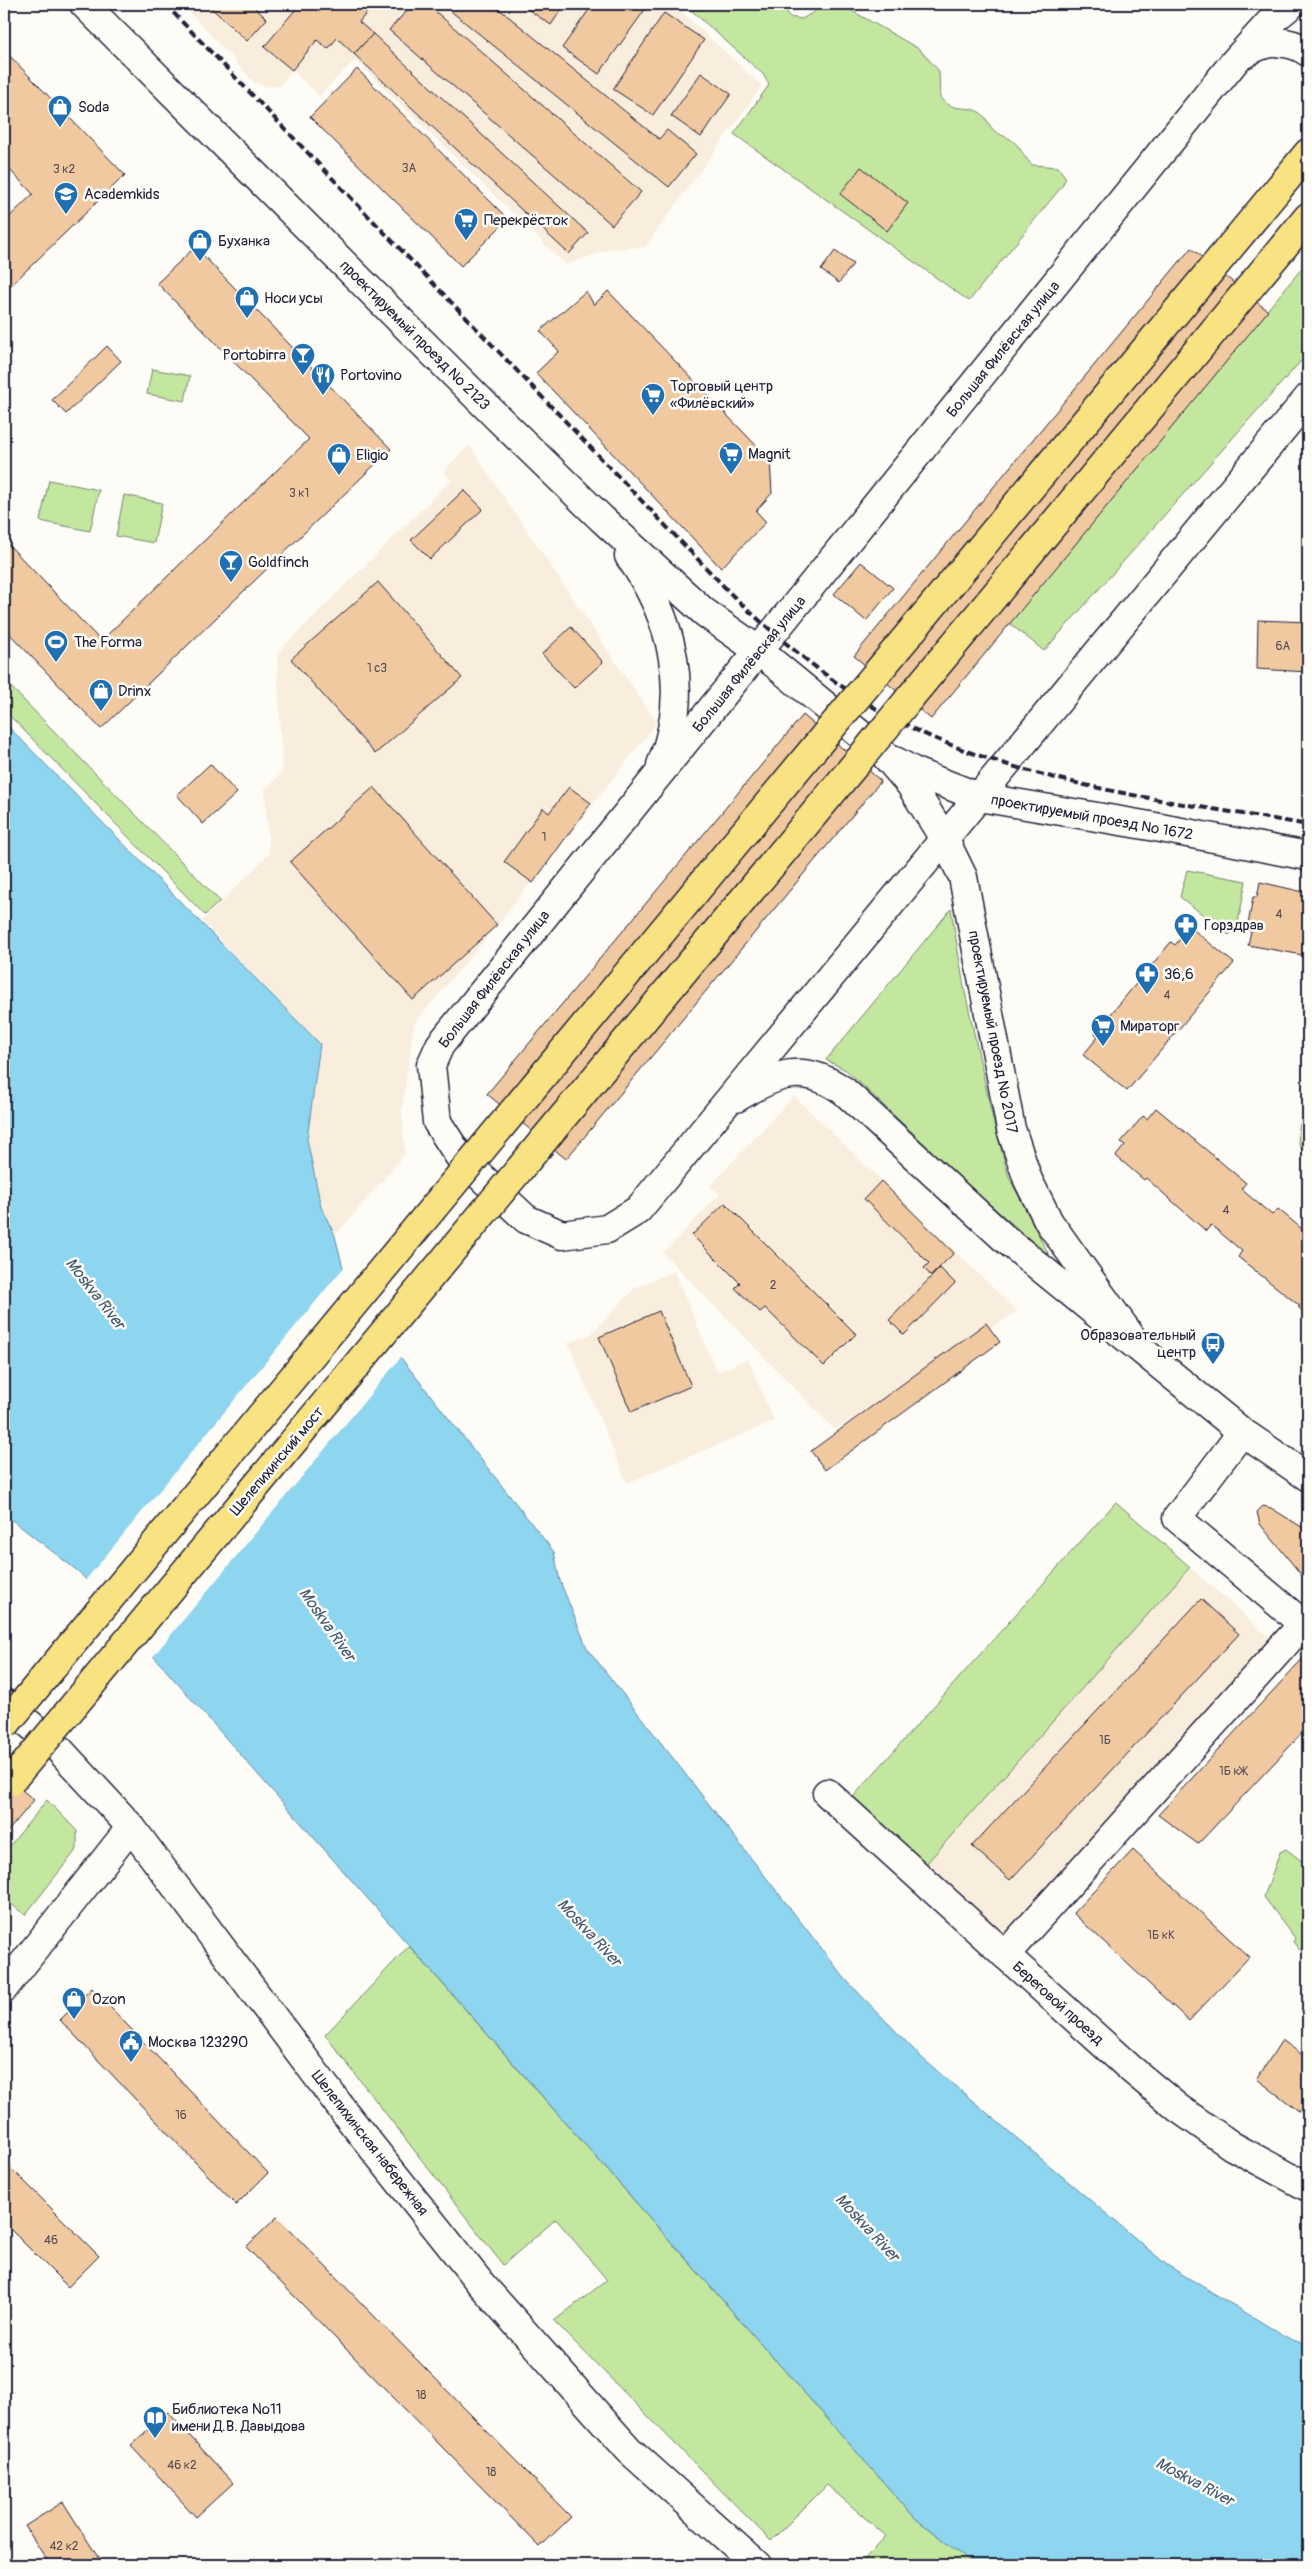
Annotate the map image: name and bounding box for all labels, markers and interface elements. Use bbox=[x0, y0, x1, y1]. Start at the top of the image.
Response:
shop icon: Soda bbox=[47, 94, 73, 128]
place label: Soda bbox=[78, 98, 109, 117]
house number: 3А bbox=[402, 161, 416, 176]
house number: 3 к2 bbox=[53, 162, 75, 177]
school or university icon: Academkids bbox=[53, 181, 79, 215]
place label: Academkids bbox=[84, 185, 160, 204]
supermarket icon: Перекрёсток bbox=[453, 207, 479, 241]
place label: Перекрёсток bbox=[484, 211, 569, 230]
shop icon: Буханка bbox=[187, 228, 213, 262]
place label: Буханка bbox=[218, 232, 270, 251]
street label: проектируемый проезд № 2123 bbox=[336, 256, 494, 414]
street label: Большая Филёвская улица bbox=[943, 277, 1064, 421]
shop icon: Носи усы bbox=[234, 285, 260, 319]
place label: Носи усы bbox=[264, 289, 323, 308]
bar icon: Portobirra bbox=[290, 342, 316, 376]
place label: Portobirra bbox=[222, 346, 286, 365]
restaurant icon: Portovino bbox=[310, 362, 336, 396]
place label: Portovino bbox=[340, 366, 402, 385]
place label: Торговый центр «Филёвский» bbox=[670, 377, 773, 413]
supermarket icon: Торговый центр «Филёвский» bbox=[640, 382, 666, 416]
supermarket icon: Magnit bbox=[718, 441, 744, 475]
shop icon: Eligio bbox=[326, 442, 352, 476]
place label: Magnit bbox=[748, 445, 791, 464]
place label: Eligio bbox=[356, 446, 388, 465]
house number: 3 к1 bbox=[289, 486, 309, 501]
bar icon: Goldfinch bbox=[218, 549, 244, 583]
place label: Goldfinch bbox=[248, 553, 309, 572]
street label: Большая Филёвская улица bbox=[689, 592, 810, 736]
sports icon: The Forma bbox=[43, 629, 69, 663]
place label: The Forma bbox=[74, 633, 142, 652]
house number: 6А bbox=[1276, 639, 1291, 654]
house number: 1 с3 bbox=[367, 661, 387, 676]
shop icon: Drinx bbox=[88, 678, 114, 712]
place label: Drinx bbox=[118, 682, 151, 701]
street label: проектируемый проезд № 1672 bbox=[989, 790, 1194, 845]
house number: 1 bbox=[542, 830, 546, 845]
street label: Большая Филёвская улица bbox=[435, 907, 554, 1052]
house number: 4 bbox=[1276, 907, 1283, 922]
pharmacy icon: Горздрав bbox=[1173, 912, 1199, 946]
place label: Горздрав bbox=[1204, 916, 1264, 935]
street label: проектируемый проезд № 2017 bbox=[963, 929, 1022, 1135]
pharmacy icon: 36,6 bbox=[1134, 961, 1160, 995]
place label: 36,6 bbox=[1164, 965, 1194, 984]
house number: 4 bbox=[1164, 988, 1171, 1003]
supermarket icon: Мираторг bbox=[1090, 1013, 1116, 1047]
place label: Мираторг bbox=[1120, 1017, 1179, 1036]
house number: 4 bbox=[1223, 1203, 1230, 1218]
water label: Moskva River bbox=[61, 1254, 131, 1335]
house number: 2 bbox=[770, 1278, 777, 1293]
place label: Образовательный центр bbox=[1080, 1326, 1196, 1362]
bus stop icon: Образовательный центр bbox=[1200, 1331, 1226, 1365]
street label: Шелепихинский мост bbox=[226, 1403, 329, 1520]
water label: Moskva River bbox=[294, 1584, 361, 1667]
house number: 1Б bbox=[1099, 1733, 1111, 1748]
house number: 1Б кЖ bbox=[1219, 1764, 1249, 1779]
water label: Moskva River bbox=[553, 1895, 627, 1972]
house number: 1Б кК bbox=[1147, 1928, 1175, 1943]
street label: Береговой проезд bbox=[1008, 1957, 1107, 2049]
shop icon: Ozon bbox=[61, 1986, 87, 2020]
place label: Ozon bbox=[92, 1990, 126, 2009]
public building icon: Москва 123290 bbox=[118, 2029, 144, 2063]
place label: Москва 123290 bbox=[148, 2033, 248, 2052]
street label: Шелепихинская набережная bbox=[307, 2067, 432, 2220]
house number: 16 bbox=[175, 2108, 187, 2123]
water label: Moskva River bbox=[831, 2190, 905, 2267]
house number: 46 bbox=[44, 2233, 58, 2248]
house number: 18 bbox=[416, 2388, 426, 2403]
place label: Библиотека №11 имени Д.В. Давыдова bbox=[172, 2400, 305, 2436]
library icon: Библиотека №11 имени Д.В. Давыдова bbox=[142, 2405, 168, 2439]
water label: Moskva River bbox=[1152, 2453, 1239, 2512]
house number: 46 к2 bbox=[167, 2458, 197, 2473]
house number: 18 bbox=[486, 2465, 496, 2480]
house number: 42 к2 bbox=[49, 2539, 79, 2554]

